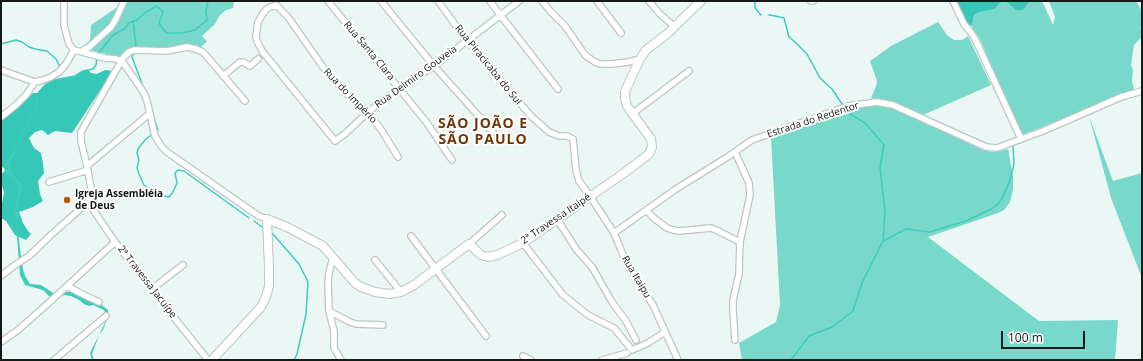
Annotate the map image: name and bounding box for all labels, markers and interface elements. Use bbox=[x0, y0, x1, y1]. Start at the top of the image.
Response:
street label: Rua Santa Clara bbox=[341, 19, 397, 83]
street label: Rua Piracicaba do Sul bbox=[452, 23, 524, 107]
street label: Rua Delmiro Gouveia bbox=[373, 43, 459, 111]
street label: Rua do Império bbox=[321, 66, 379, 126]
street label: Estrada do Redentor bbox=[766, 99, 860, 141]
district label: SÃO JOÃO E SÃO PAULO bbox=[438, 116, 528, 148]
place label: Igreja Assembléia de Deus bbox=[75, 188, 163, 212]
street label: 2ª Travessa Itaipé bbox=[519, 191, 593, 247]
marker: Igreja Assembléia de Deus bbox=[62, 195, 72, 205]
street label: 2ª Travessa Jacuípe bbox=[115, 243, 179, 321]
street label: Rua Itaipu bbox=[619, 254, 653, 300]
scale bar bbox=[1003, 323, 1087, 349]
text: 100 m bbox=[1008, 329, 1043, 346]

